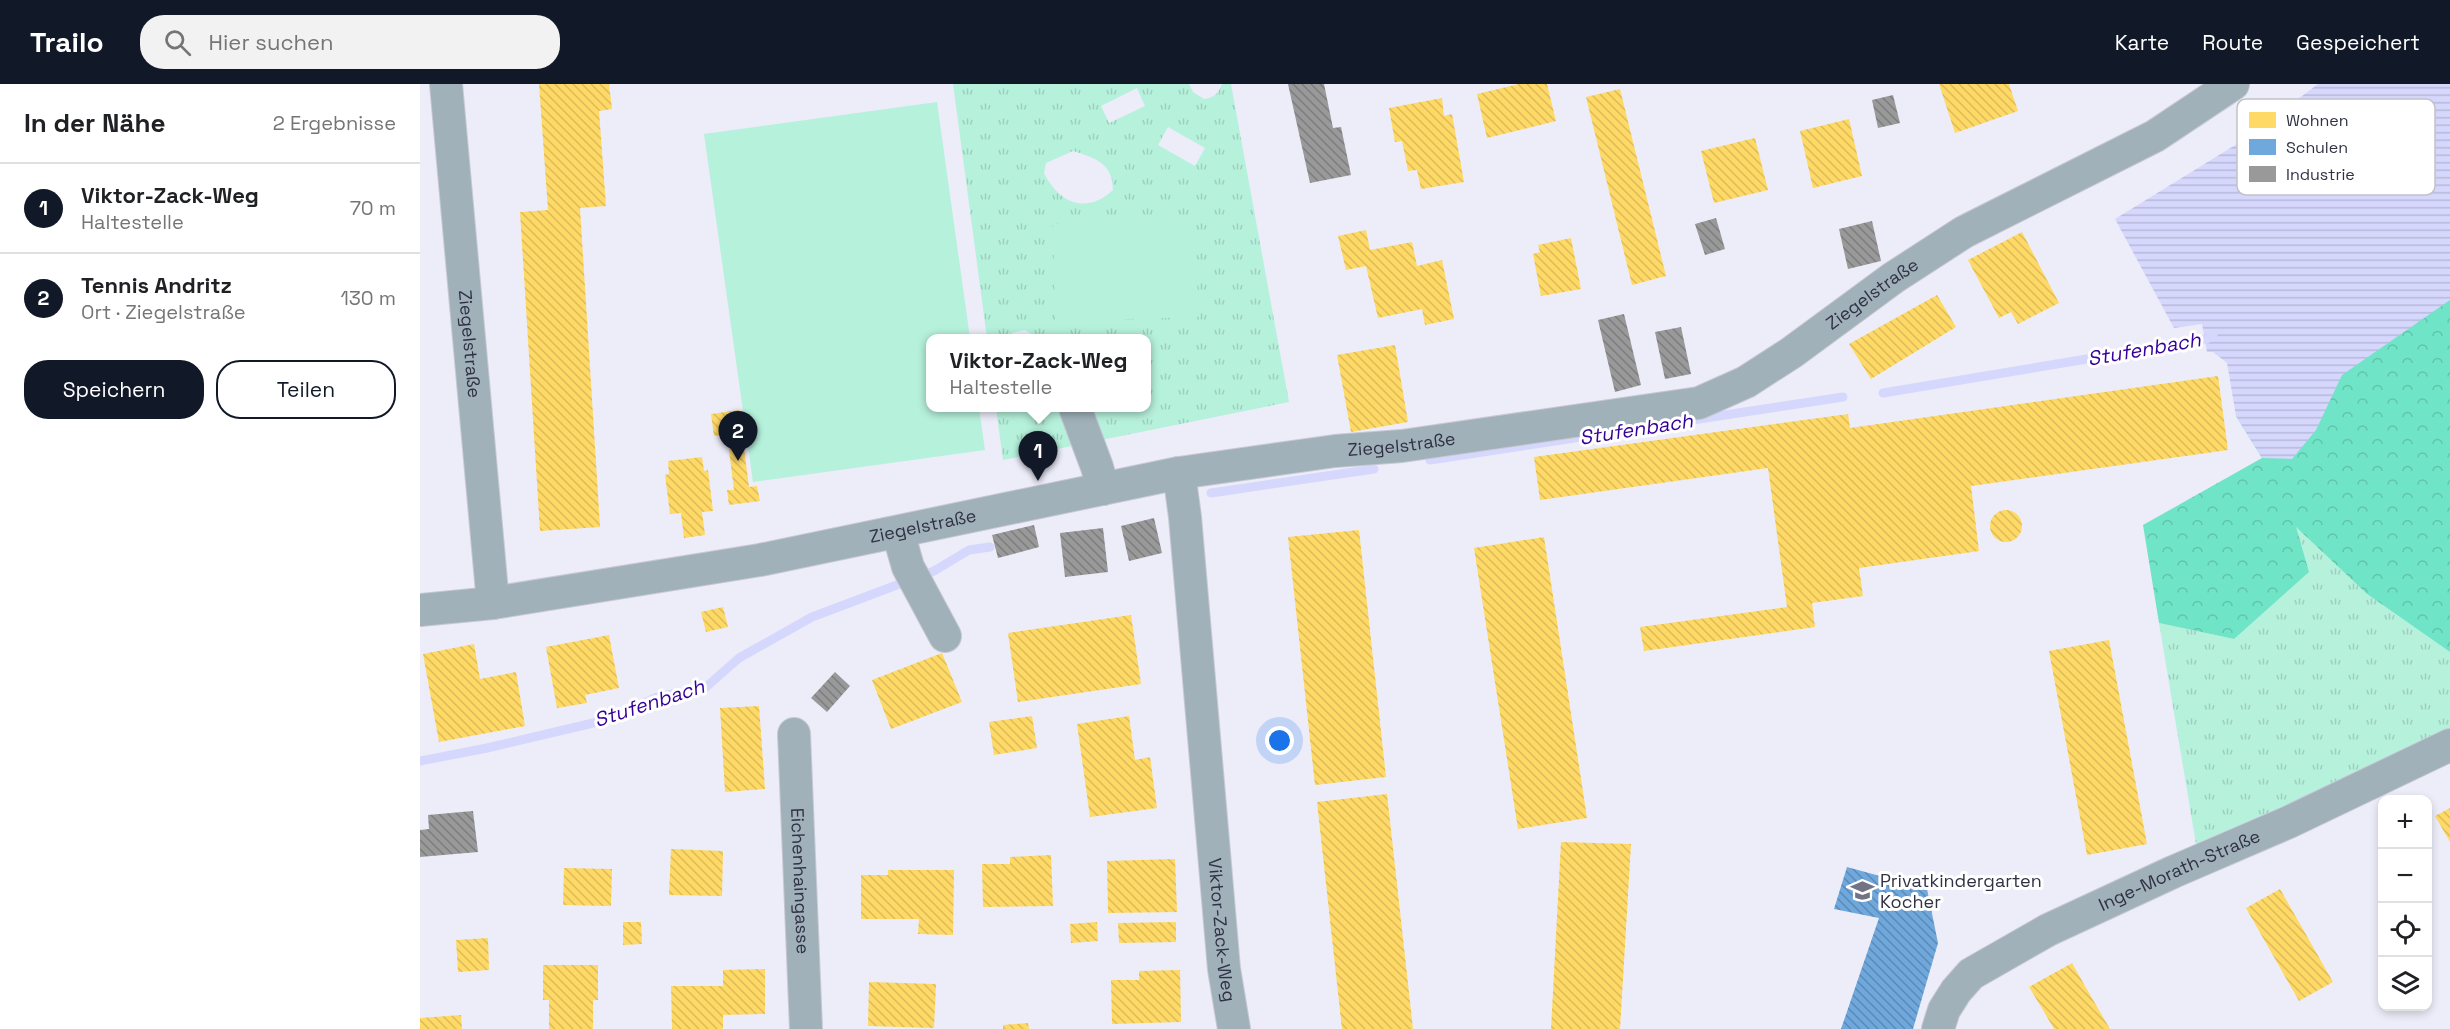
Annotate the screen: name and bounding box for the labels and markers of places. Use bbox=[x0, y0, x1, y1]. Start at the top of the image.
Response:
pin: 2 bbox=[718, 412, 758, 461]
pin: 1 bbox=[1018, 432, 1058, 481]
place label: Privatkindergarten Kocher bbox=[1880, 869, 2042, 913]
school or university icon: Privatkindergarten Kocher bbox=[1849, 878, 1875, 904]

